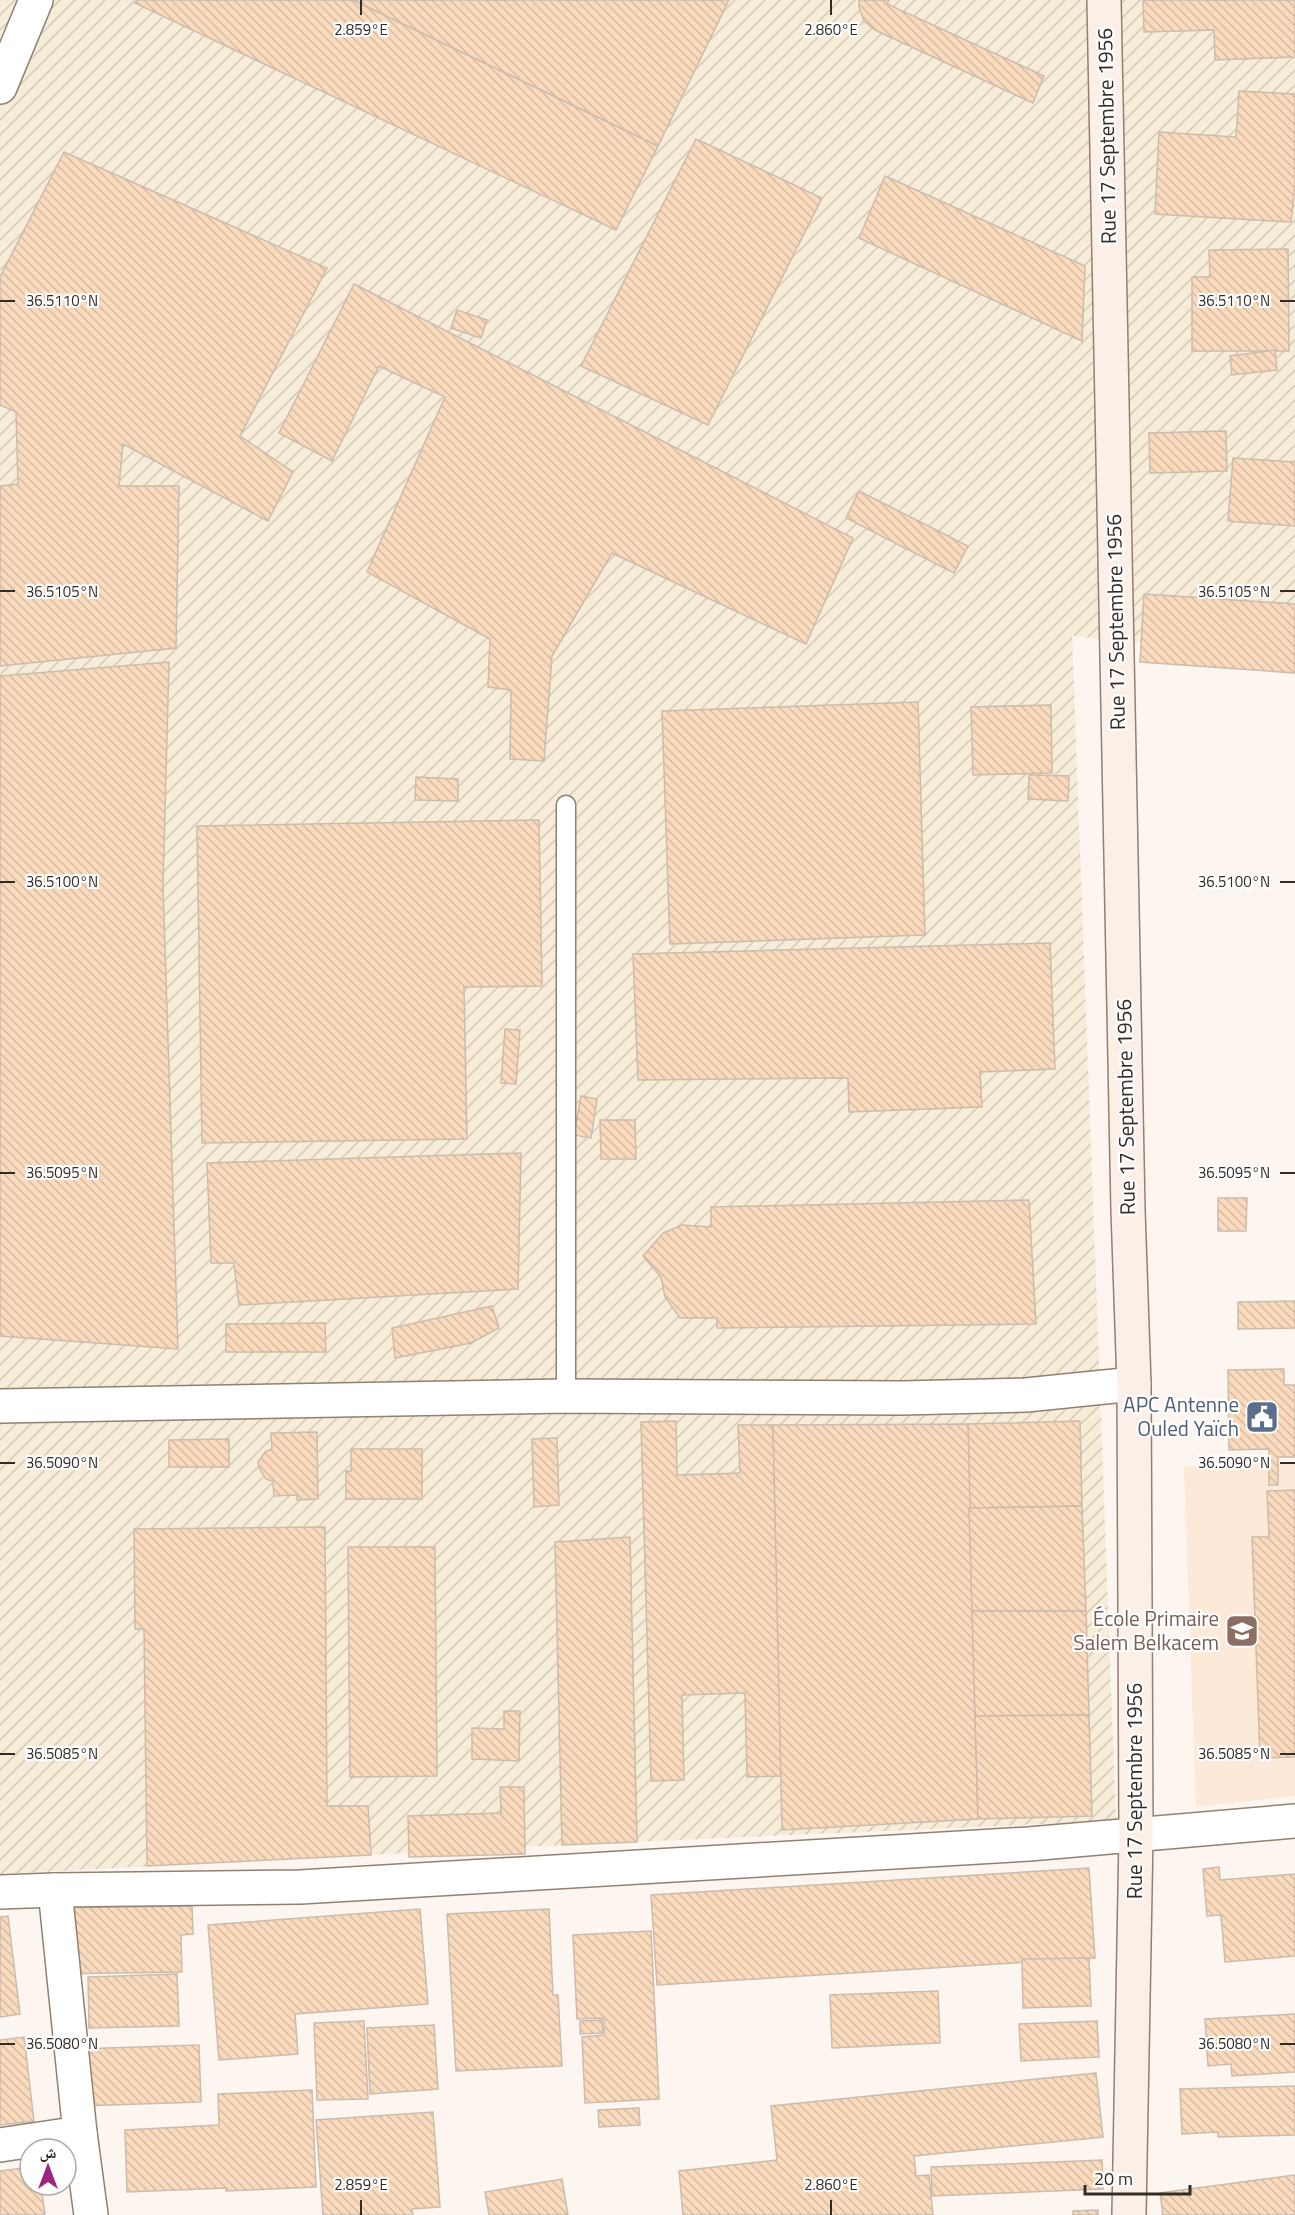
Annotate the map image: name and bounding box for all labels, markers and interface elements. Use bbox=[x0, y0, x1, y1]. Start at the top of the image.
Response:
text: 2.859°E bbox=[334, 18, 388, 41]
text: 2.860°E bbox=[804, 18, 858, 41]
street label: Rue 17 Septembre 1956 bbox=[1088, 28, 1124, 244]
text: 36.5110°N bbox=[26, 289, 98, 312]
text: 36.5110°N bbox=[1198, 289, 1270, 312]
street label: Rue 17 Septembre 1956 bbox=[1097, 514, 1133, 730]
text: 36.5105°N bbox=[26, 580, 98, 603]
text: 36.5105°N bbox=[1198, 580, 1270, 603]
text: 36.5100°N bbox=[26, 870, 98, 893]
text: 36.5100°N bbox=[1198, 870, 1270, 893]
street label: Rue 17 Septembre 1956 bbox=[1107, 999, 1143, 1215]
text: 36.5095°N bbox=[26, 1161, 98, 1184]
text: 36.5095°N bbox=[1198, 1161, 1270, 1184]
place label: APC Antenne Ouled Yaïch bbox=[1123, 1388, 1239, 1444]
public building icon: APC Antenne Ouled Yaïch bbox=[1244, 1399, 1280, 1435]
text: 36.5090°N bbox=[26, 1451, 98, 1474]
text: 36.5090°N bbox=[1198, 1451, 1270, 1474]
place label: École Primaire Salem Belkacem bbox=[1073, 1602, 1219, 1658]
school or university icon: École Primaire Salem Belkacem bbox=[1224, 1613, 1260, 1649]
street label: Rue 17 Septembre 1956 bbox=[1118, 1683, 1150, 1899]
text: 36.5085°N bbox=[26, 1742, 98, 1765]
text: 36.5085°N bbox=[1198, 1742, 1270, 1765]
text: 36.5080°N bbox=[26, 2032, 98, 2055]
text: 36.5080°N bbox=[1198, 2032, 1270, 2055]
north arrow bbox=[18, 2137, 78, 2197]
text: ش bbox=[40, 2140, 57, 2164]
scale bar bbox=[1085, 2158, 1190, 2196]
text: 20 m bbox=[1094, 2165, 1133, 2192]
text: 2.859°E bbox=[334, 2173, 388, 2196]
text: 2.860°E bbox=[804, 2173, 858, 2196]

